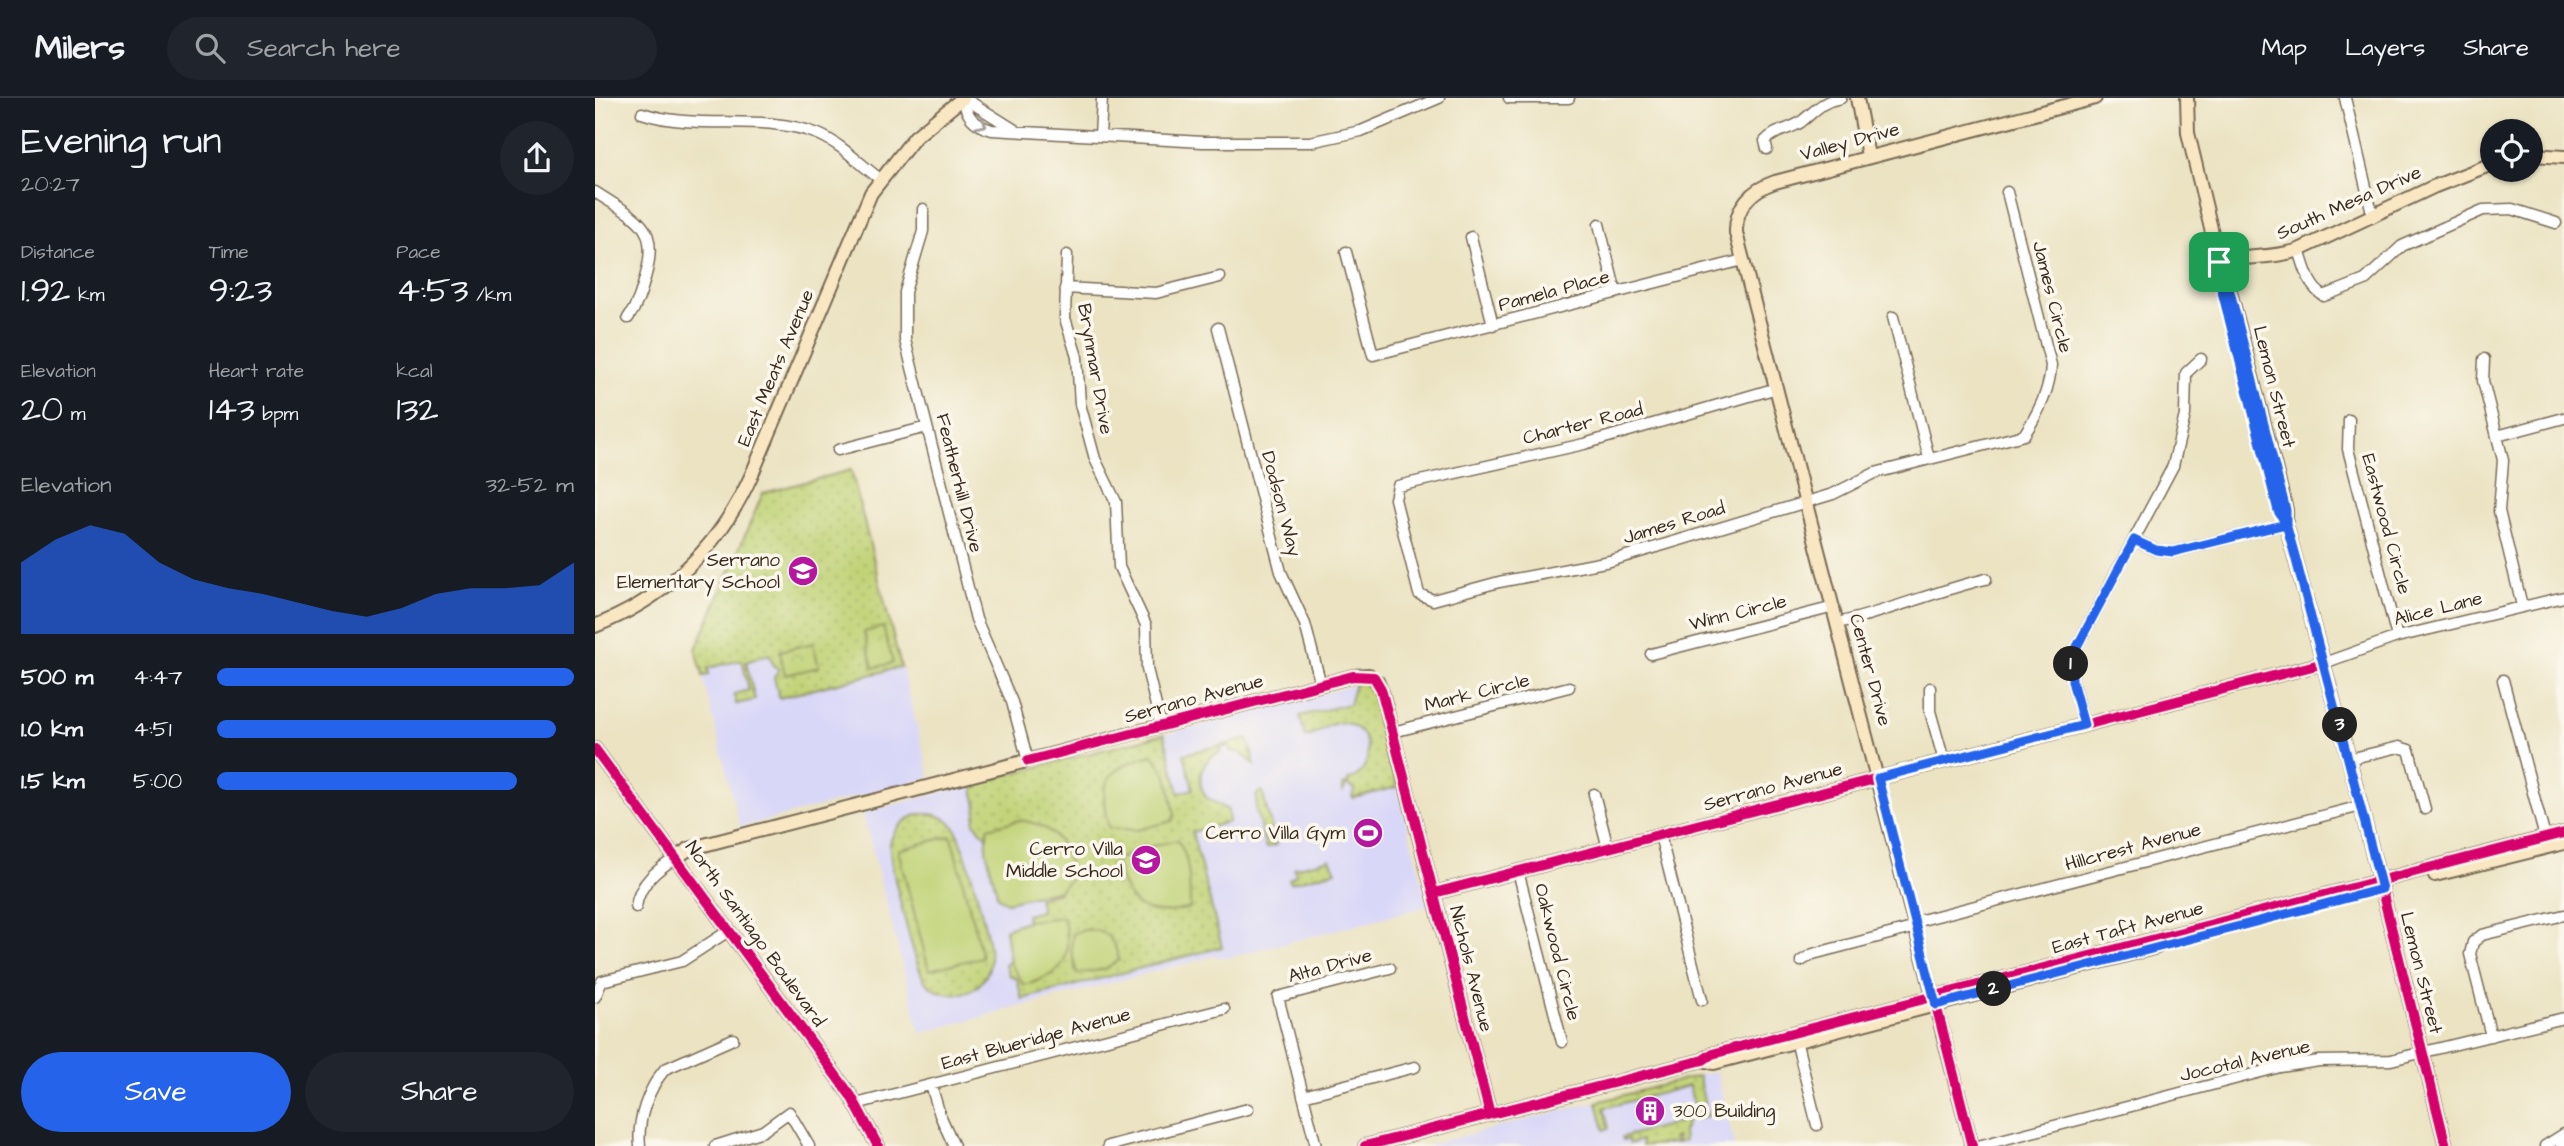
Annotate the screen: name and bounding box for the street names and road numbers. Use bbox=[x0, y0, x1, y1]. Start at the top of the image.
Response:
street label: Valley Drive bbox=[1797, 116, 1903, 169]
street label: South Mesa Drive bbox=[2272, 159, 2426, 247]
street label: James Circle bbox=[2025, 238, 2079, 356]
street label: Pamela Place bbox=[1495, 263, 1613, 319]
street label: East Meats Avenue bbox=[731, 285, 821, 451]
street label: Brynmar Drive bbox=[1069, 302, 1120, 437]
street label: Lemon Street bbox=[2246, 323, 2302, 451]
street label: Charter Road bbox=[1520, 396, 1646, 452]
street label: Featherhill Drive bbox=[929, 411, 989, 555]
street label: Dodson Way bbox=[1253, 448, 1308, 560]
street label: Eastwood Circle bbox=[2354, 451, 2418, 597]
street label: James Road bbox=[1620, 495, 1729, 551]
street label: Alice Lane bbox=[2391, 585, 2485, 633]
street label: Winn Circle bbox=[1686, 588, 1790, 638]
street label: Center Drive bbox=[1842, 611, 1898, 729]
street label: Serrano Avenue bbox=[1122, 667, 1266, 731]
street label: Mark Circle bbox=[1422, 667, 1532, 719]
street label: Serrano Avenue bbox=[1701, 755, 1845, 819]
street label: Hillcrest Avenue bbox=[2062, 816, 2204, 878]
street label: North Santiago Boulevard bbox=[677, 835, 832, 1033]
street label: Oakwood Circle bbox=[1527, 881, 1587, 1023]
street label: East Taft Avenue bbox=[2049, 895, 2207, 961]
street label: Nichols Avenue bbox=[1442, 903, 1500, 1035]
street label: Lemon Street bbox=[2393, 909, 2449, 1037]
street label: Alta Drive bbox=[1285, 942, 1375, 990]
street label: East Blueridge Avenue bbox=[938, 1001, 1134, 1078]
street label: Jocotal Avenue bbox=[2177, 1033, 2313, 1089]

